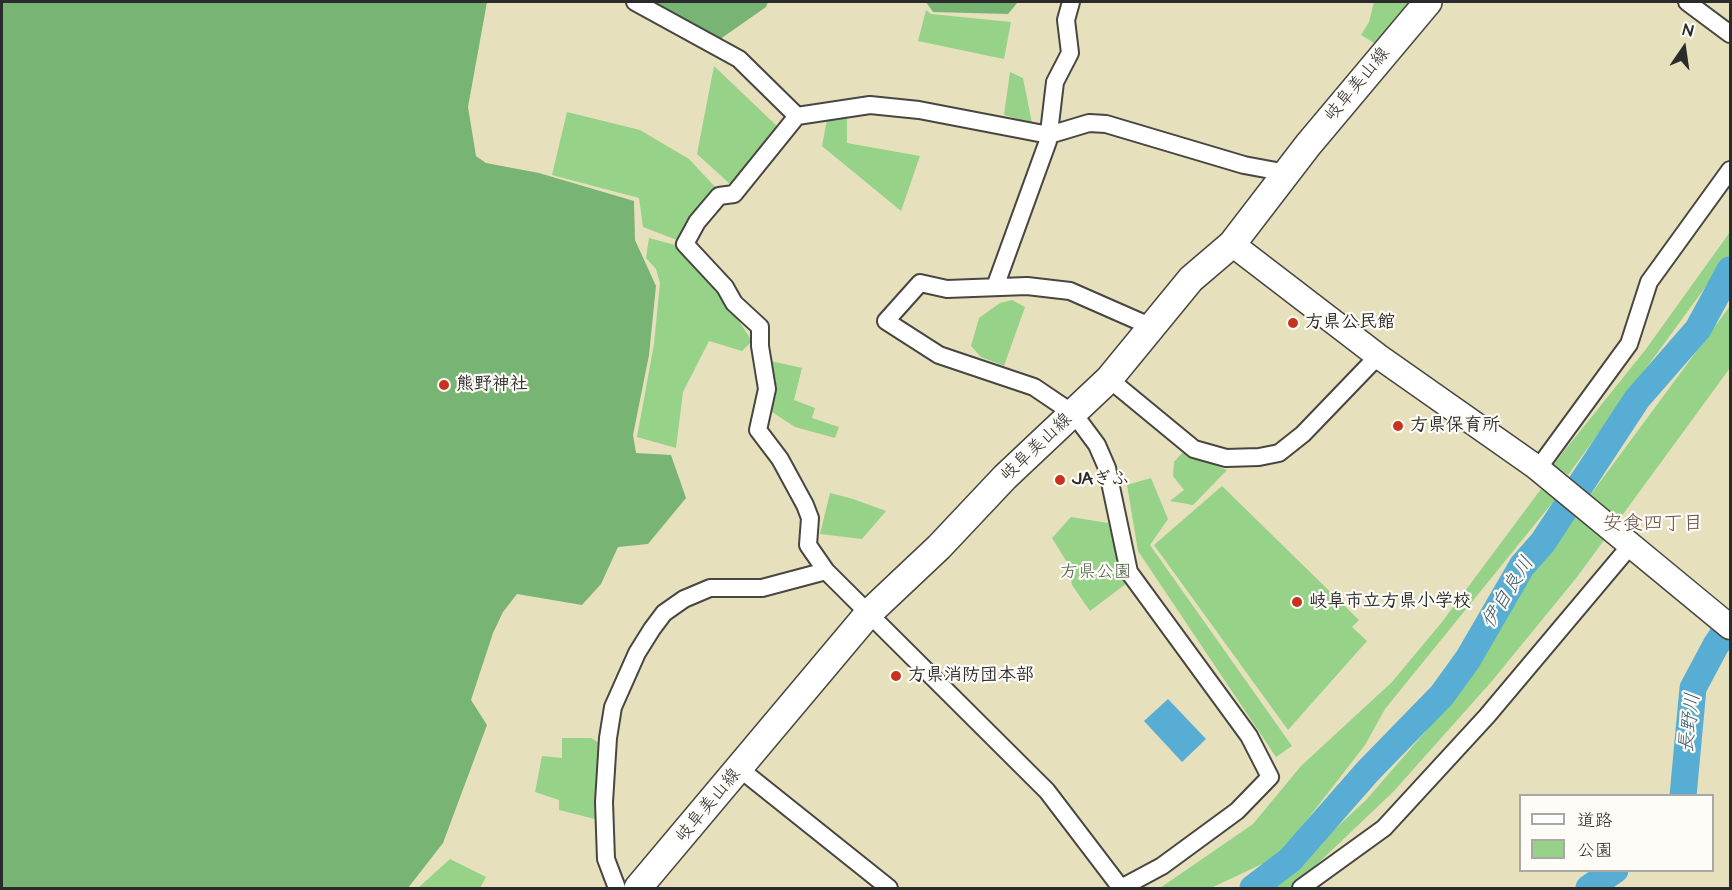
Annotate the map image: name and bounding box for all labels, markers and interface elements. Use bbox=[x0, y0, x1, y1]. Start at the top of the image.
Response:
north arrow bbox=[1654, 18, 1714, 78]
text: N bbox=[1681, 19, 1695, 42]
street label: 岐阜美山線 bbox=[1321, 44, 1395, 126]
place label: 方県公民館 bbox=[1305, 312, 1395, 334]
marker: 方県公民館 bbox=[1286, 316, 1300, 330]
place label: 熊野神社 bbox=[456, 374, 528, 396]
marker: 熊野神社 bbox=[437, 378, 451, 392]
street label: 岐阜美山線 bbox=[997, 409, 1077, 487]
place label: 方県保育所 bbox=[1410, 415, 1500, 437]
marker: 方県保育所 bbox=[1391, 419, 1405, 433]
place label: JAぎふ bbox=[1072, 469, 1129, 491]
marker: JAぎふ bbox=[1053, 473, 1067, 487]
district label: 安食四丁目 bbox=[1603, 513, 1703, 537]
water label: 伊自良川 bbox=[1478, 553, 1540, 633]
park label: 方県公園 bbox=[1060, 562, 1132, 584]
place label: 岐阜市立方県小学校 bbox=[1309, 591, 1471, 613]
marker: 岐阜市立方県小学校 bbox=[1290, 595, 1304, 609]
place label: 方県消防団本部 bbox=[908, 665, 1034, 687]
marker: 方県消防団本部 bbox=[889, 669, 903, 683]
water label: 長野川 bbox=[1675, 692, 1707, 754]
street label: 岐阜美山線 bbox=[672, 765, 746, 847]
legend bbox=[1519, 794, 1714, 872]
text: 道路 bbox=[1577, 808, 1613, 833]
text: 公園 bbox=[1577, 838, 1613, 863]

